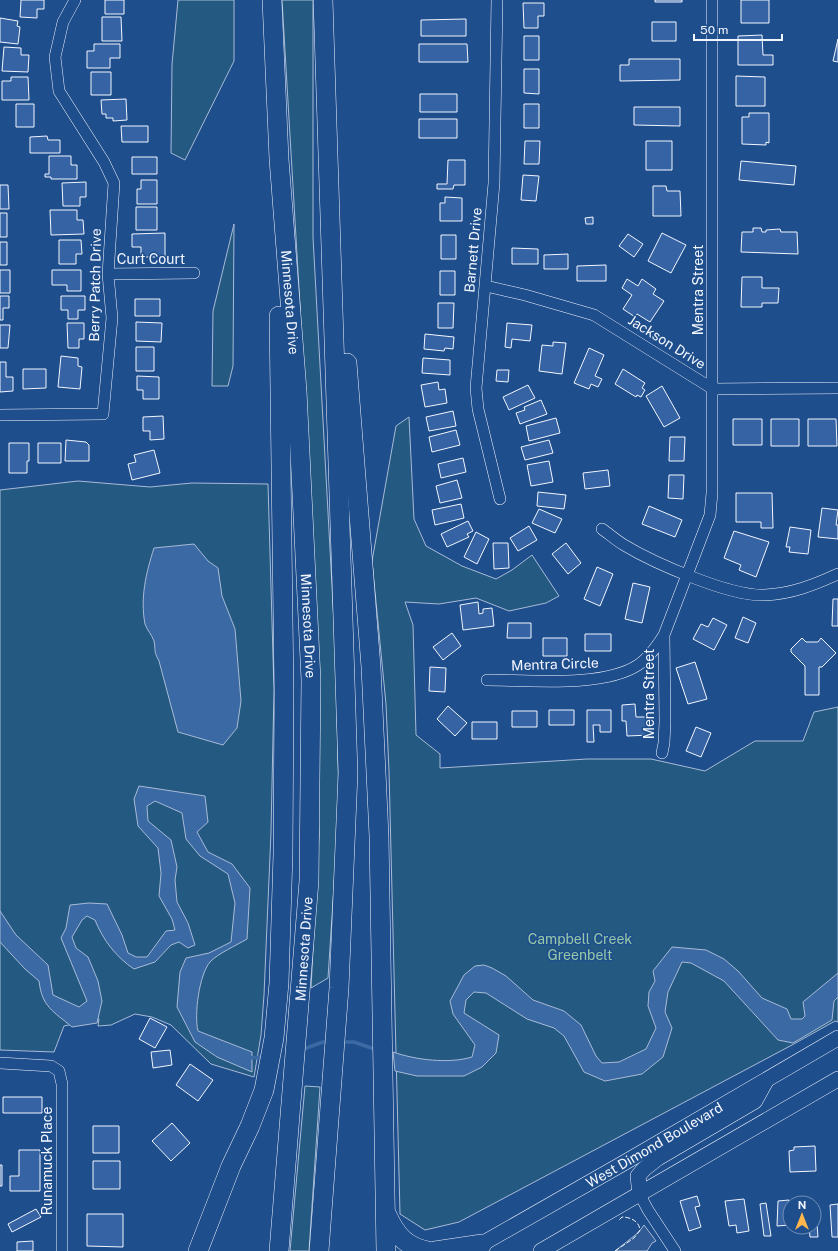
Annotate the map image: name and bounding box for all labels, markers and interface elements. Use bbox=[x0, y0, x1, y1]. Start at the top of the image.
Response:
scale bar bbox=[694, 16, 782, 42]
text: 50 m bbox=[700, 23, 728, 37]
street label: Barnett Drive bbox=[461, 207, 485, 293]
street label: Berry Patch Drive bbox=[86, 228, 104, 342]
street label: Mentra Street bbox=[690, 245, 706, 335]
street label: Minnesota Drive bbox=[278, 250, 302, 355]
street label: Curt Court bbox=[117, 251, 185, 267]
street label: Jackson Drive bbox=[625, 312, 709, 372]
street label: Minnesota Drive bbox=[298, 573, 319, 679]
street label: Mentra Street bbox=[641, 649, 657, 739]
street label: Mentra Circle bbox=[511, 654, 599, 674]
street label: Minnesota Drive bbox=[292, 896, 316, 1002]
park label: Campbell Creek Greenbelt bbox=[528, 931, 632, 963]
street label: West Dimond Boulevard bbox=[583, 1099, 725, 1191]
street label: Runamuck Place bbox=[39, 1107, 55, 1215]
north arrow bbox=[782, 1195, 822, 1235]
text: N bbox=[798, 1199, 806, 1211]

